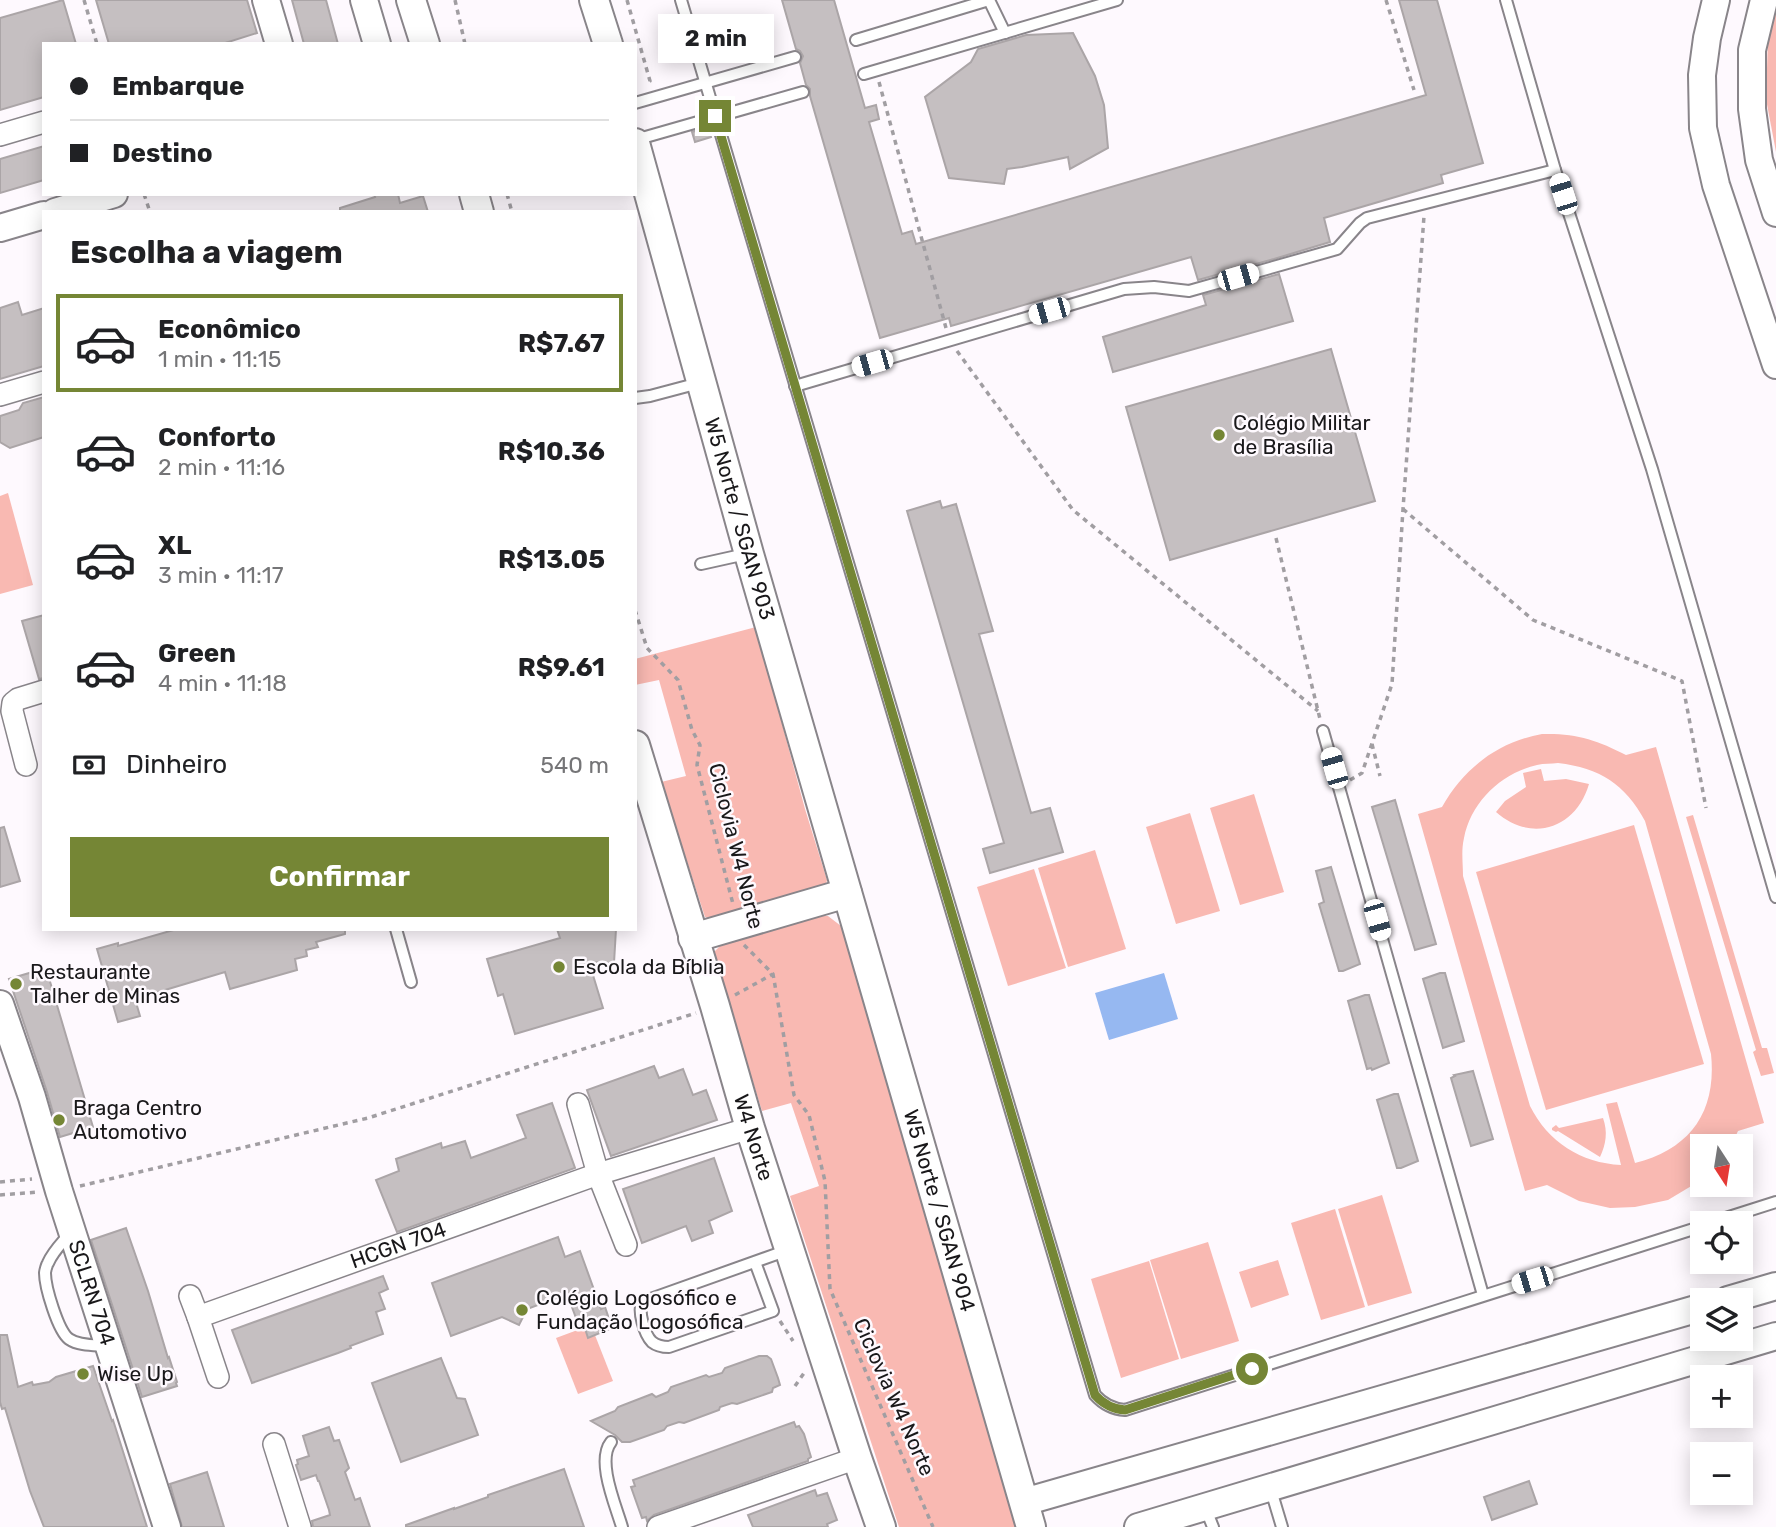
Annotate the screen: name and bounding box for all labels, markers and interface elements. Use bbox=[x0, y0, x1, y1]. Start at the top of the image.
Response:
callout: 2 min bbox=[657, 15, 773, 64]
text: 2 min bbox=[685, 24, 747, 52]
text: Embarque bbox=[112, 71, 244, 102]
route end bbox=[699, 100, 731, 132]
text: Destino bbox=[112, 138, 213, 169]
car bbox=[1547, 171, 1580, 217]
text: Escolha a viagem bbox=[70, 233, 343, 271]
car bbox=[1215, 261, 1262, 293]
car bbox=[1026, 295, 1073, 327]
icon: car bbox=[74, 312, 137, 375]
text: Econômico bbox=[158, 314, 301, 345]
text: R$7.67 bbox=[518, 328, 605, 359]
text: 1 min · 11:15 bbox=[158, 345, 281, 373]
car bbox=[849, 347, 896, 379]
place label: Colégio Militar de Brasília bbox=[1233, 410, 1370, 459]
street label: W5 Norte / SGAN 903 bbox=[700, 415, 780, 623]
icon: car bbox=[74, 420, 137, 483]
text: Conforto bbox=[158, 422, 276, 453]
marker: Colégio Militar de Brasília bbox=[1211, 427, 1227, 443]
text: R$10.36 bbox=[498, 436, 605, 467]
text: 2 min · 11:16 bbox=[158, 453, 285, 481]
icon: car bbox=[74, 528, 137, 591]
text: XL bbox=[158, 530, 191, 561]
text: R$13.05 bbox=[498, 544, 605, 575]
text: 3 min · 11:17 bbox=[158, 561, 284, 589]
icon: car bbox=[74, 636, 137, 699]
text: Green bbox=[158, 638, 236, 669]
text: R$9.61 bbox=[518, 652, 605, 683]
text: 4 min · 11:18 bbox=[158, 669, 287, 697]
car bbox=[1319, 745, 1350, 791]
icon: cash bbox=[70, 746, 108, 784]
text: Dinheiro bbox=[126, 749, 227, 780]
text: 540 m bbox=[540, 751, 609, 779]
street label: Ciclovia W4 Norte bbox=[704, 760, 769, 931]
button: Confirmar bbox=[70, 837, 609, 917]
car bbox=[1362, 897, 1393, 943]
place label: Escola da Bíblia bbox=[573, 954, 725, 979]
place label: Restaurante Talher de Minas bbox=[30, 959, 180, 1008]
marker: Escola da Bíblia bbox=[551, 959, 567, 975]
marker: Restaurante Talher de Minas bbox=[8, 976, 24, 992]
street label: W4 Norte bbox=[729, 1091, 779, 1184]
place label: Braga Centro Automotivo bbox=[73, 1095, 202, 1144]
street label: W5 Norte / SGAN 904 bbox=[899, 1106, 981, 1314]
marker: Braga Centro Automotivo bbox=[51, 1112, 67, 1128]
north arrow bbox=[1690, 1134, 1754, 1197]
map controls bbox=[1690, 1134, 1753, 1505]
button: locate bbox=[1690, 1211, 1753, 1274]
street label: HCGN 704 bbox=[347, 1216, 450, 1274]
street label: SCLRN 704 bbox=[64, 1237, 121, 1349]
car bbox=[1509, 1264, 1556, 1296]
place label: Colégio Logosófico e Fundação Logosófica bbox=[536, 1285, 743, 1334]
button: layers bbox=[1690, 1288, 1753, 1351]
marker: Colégio Logosófico e Fundação Logosófica bbox=[514, 1302, 530, 1318]
street label: Ciclovia W4 Norte bbox=[848, 1314, 940, 1479]
route start bbox=[1236, 1353, 1268, 1385]
place label: Wise Up bbox=[97, 1361, 174, 1386]
button: + bbox=[1690, 1365, 1753, 1428]
marker: Wise Up bbox=[75, 1366, 91, 1382]
button: − bbox=[1690, 1442, 1753, 1505]

